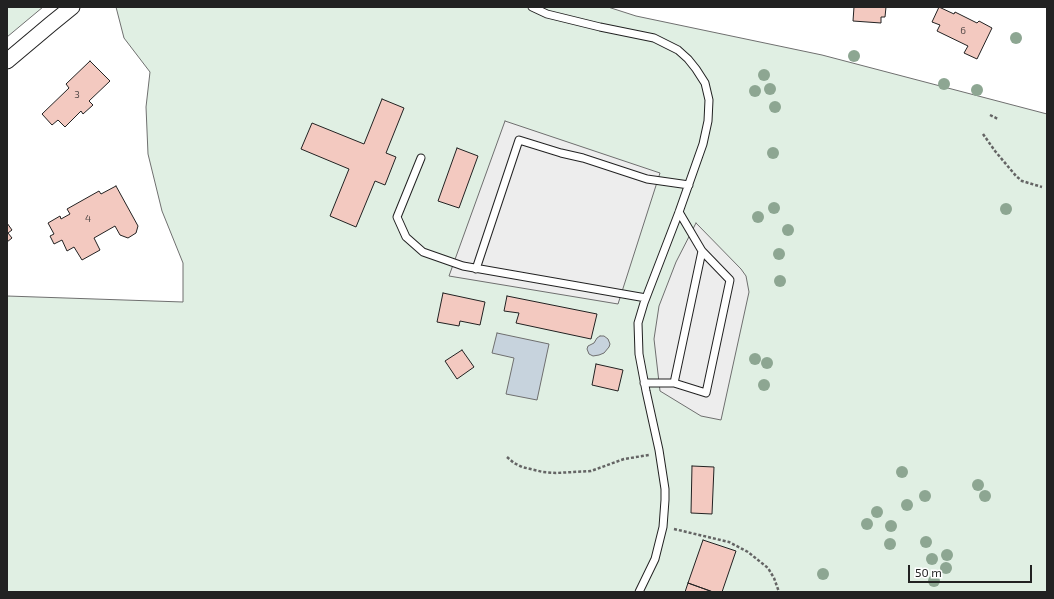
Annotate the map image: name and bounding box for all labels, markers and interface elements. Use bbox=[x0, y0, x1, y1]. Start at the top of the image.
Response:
house number: 6 bbox=[960, 25, 966, 37]
house number: 3 bbox=[74, 89, 80, 101]
house number: 4 bbox=[85, 213, 91, 225]
scale bar bbox=[910, 557, 1034, 583]
text: 50 m bbox=[915, 565, 942, 579]

